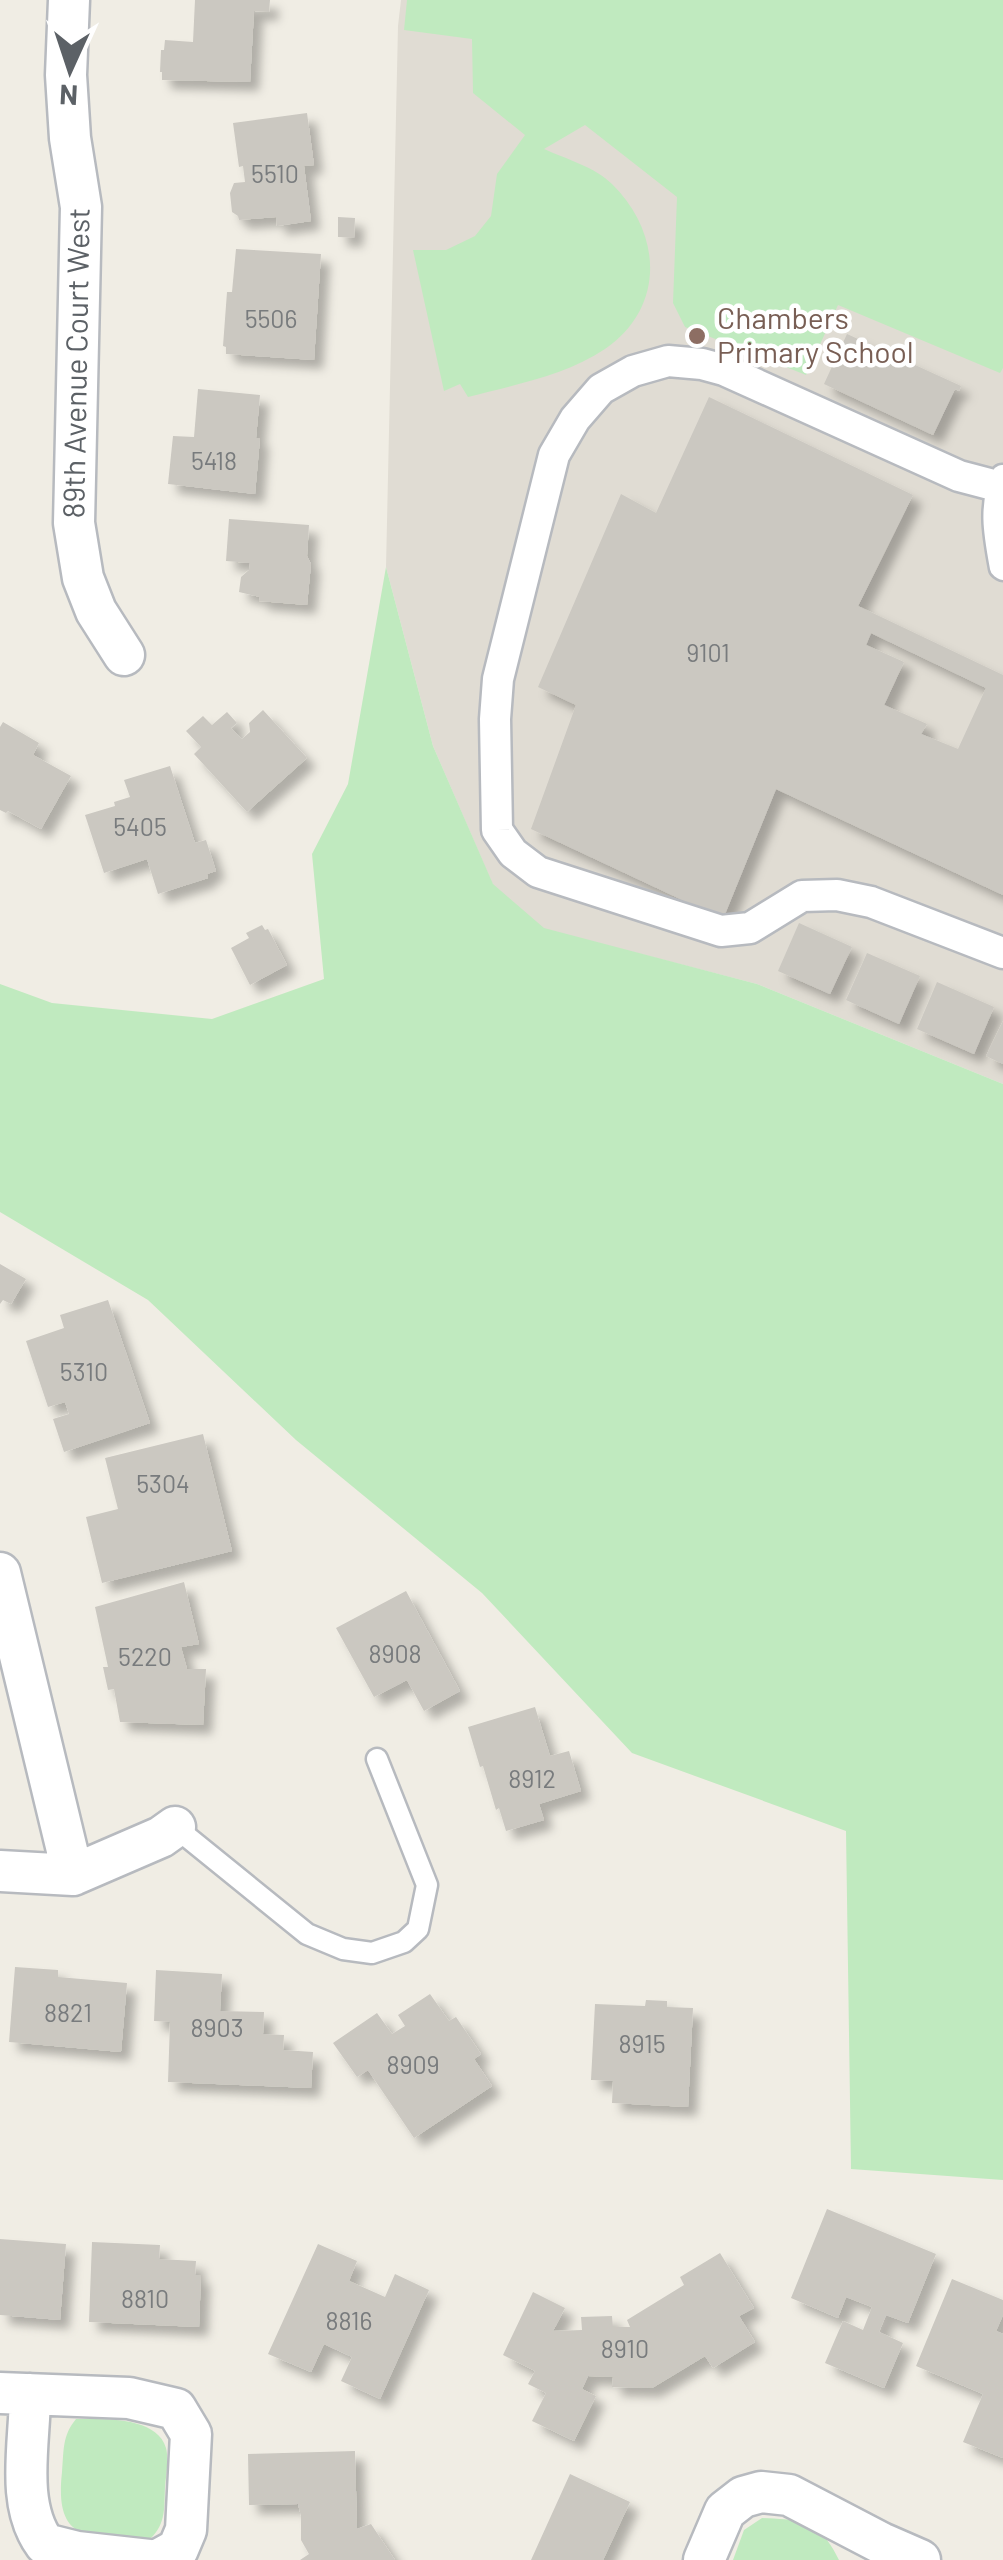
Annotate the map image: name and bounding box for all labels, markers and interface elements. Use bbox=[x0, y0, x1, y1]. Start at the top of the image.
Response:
north arrow bbox=[20, 20, 120, 120]
text: N bbox=[58, 79, 79, 113]
house number: 5510 bbox=[251, 158, 299, 188]
street label: 89th Avenue Court West bbox=[54, 207, 96, 518]
place label: Chambers Primary School bbox=[717, 299, 914, 369]
house number: 5506 bbox=[245, 303, 297, 333]
marker: Chambers Primary School bbox=[686, 325, 708, 347]
house number: 5418 bbox=[191, 445, 237, 475]
house number: 9101 bbox=[686, 637, 730, 667]
house number: 5405 bbox=[113, 811, 167, 841]
house number: 5310 bbox=[60, 1356, 108, 1386]
house number: 5304 bbox=[136, 1468, 190, 1498]
house number: 8908 bbox=[368, 1638, 422, 1668]
house number: 5220 bbox=[118, 1641, 172, 1671]
house number: 8912 bbox=[508, 1763, 556, 1793]
house number: 8821 bbox=[44, 1997, 92, 2027]
house number: 8903 bbox=[190, 2012, 244, 2042]
house number: 8915 bbox=[618, 2028, 666, 2058]
house number: 8909 bbox=[386, 2049, 440, 2079]
house number: 8810 bbox=[121, 2283, 169, 2313]
house number: 8816 bbox=[326, 2305, 372, 2335]
house number: 8910 bbox=[601, 2333, 649, 2363]

